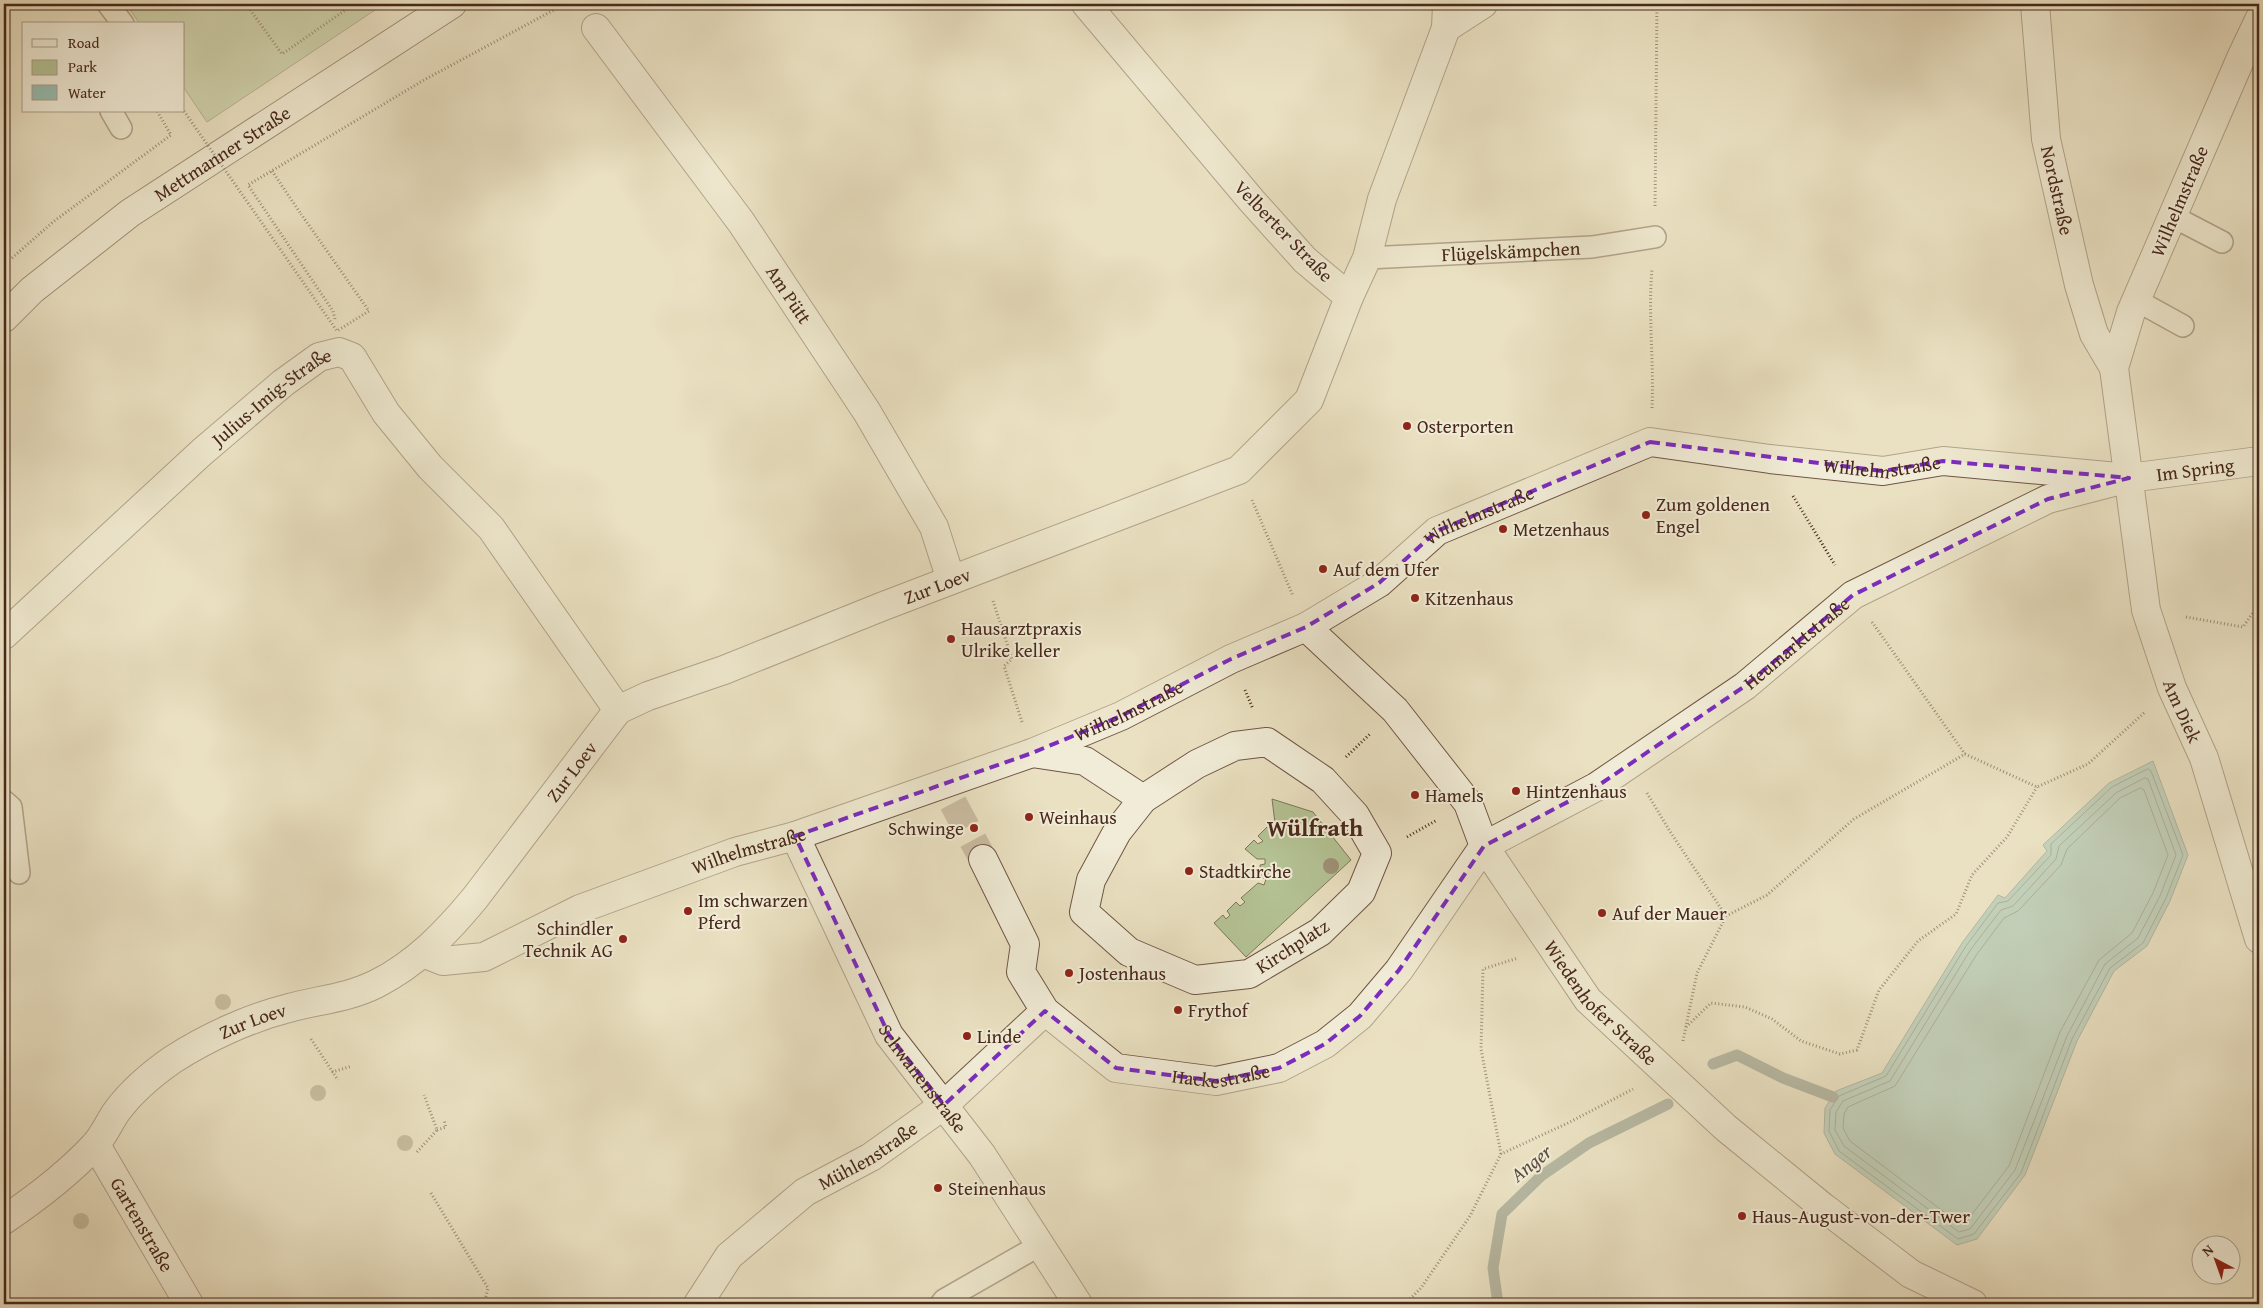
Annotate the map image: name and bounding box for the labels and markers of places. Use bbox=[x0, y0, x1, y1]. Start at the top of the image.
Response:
place label: Osterporten bbox=[1417, 412, 1514, 440]
marker: Osterporten bbox=[1401, 420, 1413, 432]
place label: Zum goldenen Engel bbox=[1656, 490, 1770, 540]
marker: Zum goldenen Engel bbox=[1640, 509, 1652, 521]
place label: Metzenhaus bbox=[1513, 515, 1610, 543]
marker: Metzenhaus bbox=[1497, 523, 1509, 535]
place label: Auf dem Ufer bbox=[1333, 555, 1439, 583]
marker: Auf dem Ufer bbox=[1317, 563, 1329, 575]
place label: Kitzenhaus bbox=[1425, 584, 1514, 612]
marker: Kitzenhaus bbox=[1409, 592, 1421, 604]
place label: Hausarztpraxis Ulrike keller bbox=[961, 614, 1082, 664]
marker: Hausarztpraxis Ulrike keller bbox=[945, 633, 957, 645]
place label: Hintzenhaus bbox=[1526, 777, 1627, 805]
place label: Hamels bbox=[1425, 781, 1484, 809]
marker: Hintzenhaus bbox=[1510, 785, 1522, 797]
marker: Hamels bbox=[1409, 789, 1421, 801]
place label: Weinhaus bbox=[1039, 803, 1117, 831]
marker: Weinhaus bbox=[1023, 811, 1035, 823]
place label: Schwinge bbox=[888, 814, 964, 842]
marker: Schwinge bbox=[968, 822, 980, 834]
place label: Stadtkirche bbox=[1199, 857, 1291, 885]
marker: Stadtkirche bbox=[1183, 865, 1195, 877]
place label: Im schwarzen Pferd bbox=[698, 886, 808, 936]
place label: Auf der Mauer bbox=[1612, 899, 1727, 927]
marker: Im schwarzen Pferd bbox=[682, 905, 694, 917]
marker: Auf der Mauer bbox=[1596, 907, 1608, 919]
place label: Schindler Technik AG bbox=[523, 914, 613, 964]
marker: Schindler Technik AG bbox=[617, 933, 629, 945]
place label: Jostenhaus bbox=[1077, 959, 1166, 987]
marker: Jostenhaus bbox=[1063, 967, 1075, 979]
place label: Frythof bbox=[1188, 996, 1250, 1024]
marker: Frythof bbox=[1172, 1004, 1184, 1016]
place label: Linde bbox=[977, 1022, 1021, 1050]
marker: Linde bbox=[961, 1030, 973, 1042]
place label: Steinenhaus bbox=[948, 1174, 1046, 1202]
marker: Steinenhaus bbox=[932, 1182, 944, 1194]
place label: Haus-August-von-der-Twer bbox=[1752, 1202, 1970, 1230]
marker: Haus-August-von-der-Twer bbox=[1736, 1210, 1748, 1222]

